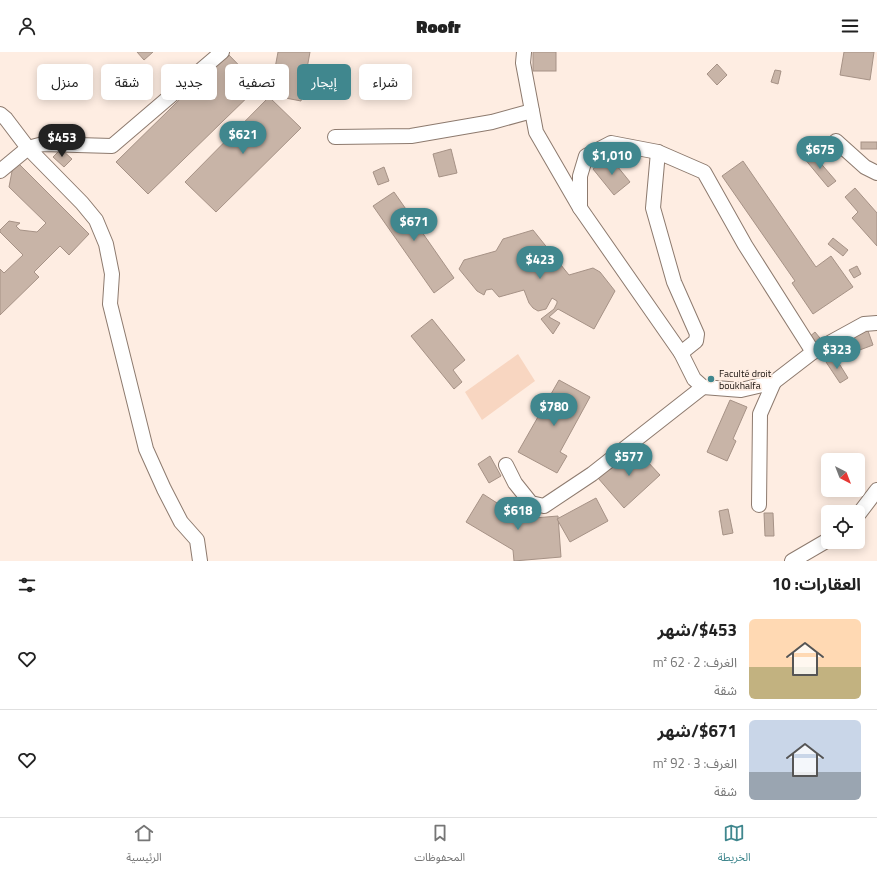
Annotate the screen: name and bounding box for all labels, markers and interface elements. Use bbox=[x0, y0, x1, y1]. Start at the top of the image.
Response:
text: Roofr bbox=[416, 13, 461, 40]
icon: person bbox=[16, 15, 38, 37]
icon: menu bbox=[839, 15, 861, 37]
chip: منزل bbox=[37, 64, 93, 100]
chip: شقة bbox=[101, 64, 153, 100]
chip: جديد bbox=[161, 64, 217, 100]
chip: تصفية bbox=[225, 64, 289, 100]
chip: إيجار bbox=[297, 64, 351, 100]
chip: شراء bbox=[359, 64, 412, 100]
pin: $621 bbox=[219, 121, 267, 155]
pin: $453 bbox=[38, 124, 86, 158]
text: $621 bbox=[228, 124, 258, 144]
text: $453 bbox=[47, 127, 77, 147]
pin: $675 bbox=[796, 136, 844, 170]
text: $675 bbox=[805, 139, 835, 159]
pin: $1,010 bbox=[579, 142, 645, 176]
text: $1,010 bbox=[592, 145, 632, 165]
pin: $671 bbox=[390, 208, 438, 242]
text: $671 bbox=[399, 211, 429, 231]
pin: $423 bbox=[516, 246, 564, 280]
text: $423 bbox=[525, 249, 555, 269]
pin: $323 bbox=[813, 336, 861, 370]
text: $323 bbox=[822, 339, 852, 359]
place label: Faculté droit boukhalfa bbox=[719, 366, 772, 393]
marker: Faculté droit boukhalfa bbox=[706, 374, 716, 384]
pin: $780 bbox=[530, 393, 578, 427]
text: $780 bbox=[539, 396, 569, 416]
pin: $577 bbox=[605, 443, 653, 477]
text: $577 bbox=[614, 446, 644, 466]
north arrow bbox=[821, 453, 865, 497]
map controls bbox=[821, 453, 865, 549]
pin: $618 bbox=[494, 497, 542, 531]
text: $618 bbox=[503, 500, 533, 520]
button: locate bbox=[821, 505, 865, 549]
text: العقارات: 10 bbox=[772, 571, 861, 597]
icon: filters bbox=[16, 574, 38, 596]
text: $453/شهر bbox=[657, 617, 737, 643]
icon: home bbox=[781, 635, 829, 683]
icon: heart bbox=[16, 648, 38, 670]
text: الغرف: 2 · 62 m² bbox=[653, 652, 737, 672]
text: شقة bbox=[714, 680, 737, 700]
text: $671/شهر bbox=[657, 718, 737, 744]
icon: home bbox=[781, 736, 829, 784]
icon: heart bbox=[16, 749, 38, 771]
text: الغرف: 3 · 92 m² bbox=[653, 753, 737, 773]
text: شقة bbox=[714, 781, 737, 801]
tab: الرئيسية bbox=[126, 822, 162, 869]
tab: المحفوظات bbox=[414, 822, 465, 869]
tab: الخريطة bbox=[718, 822, 751, 869]

